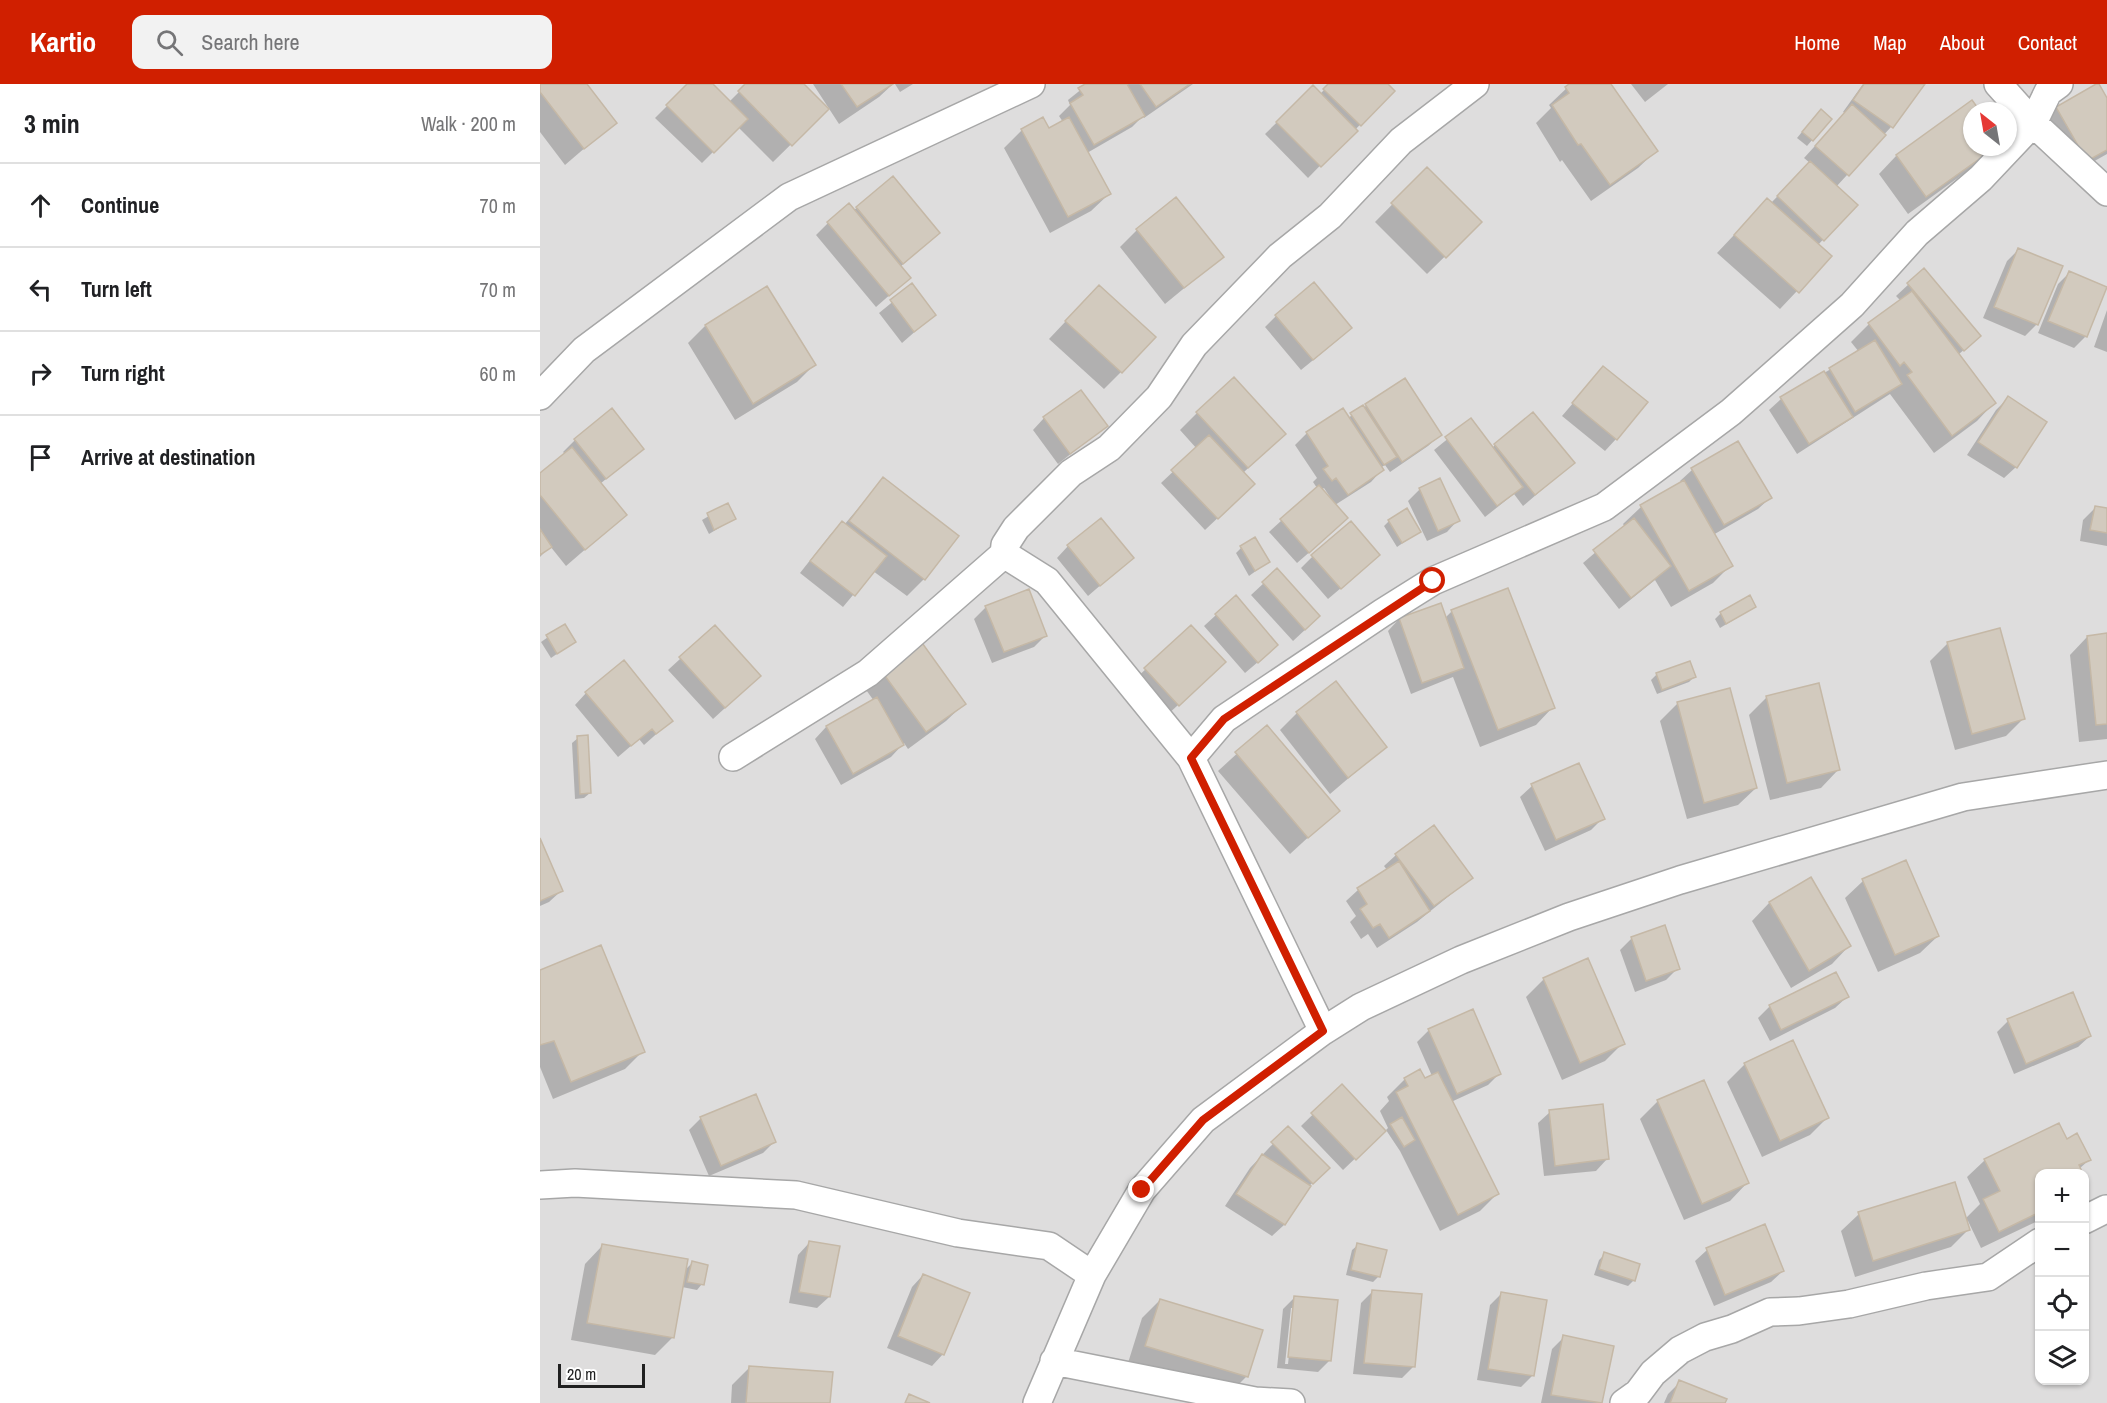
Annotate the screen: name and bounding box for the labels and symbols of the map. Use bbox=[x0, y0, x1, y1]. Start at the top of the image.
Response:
north arrow bbox=[1963, 102, 2017, 156]
route start bbox=[1419, 567, 1445, 593]
route end bbox=[1128, 1176, 1154, 1202]
scale bar bbox=[558, 1361, 645, 1388]

